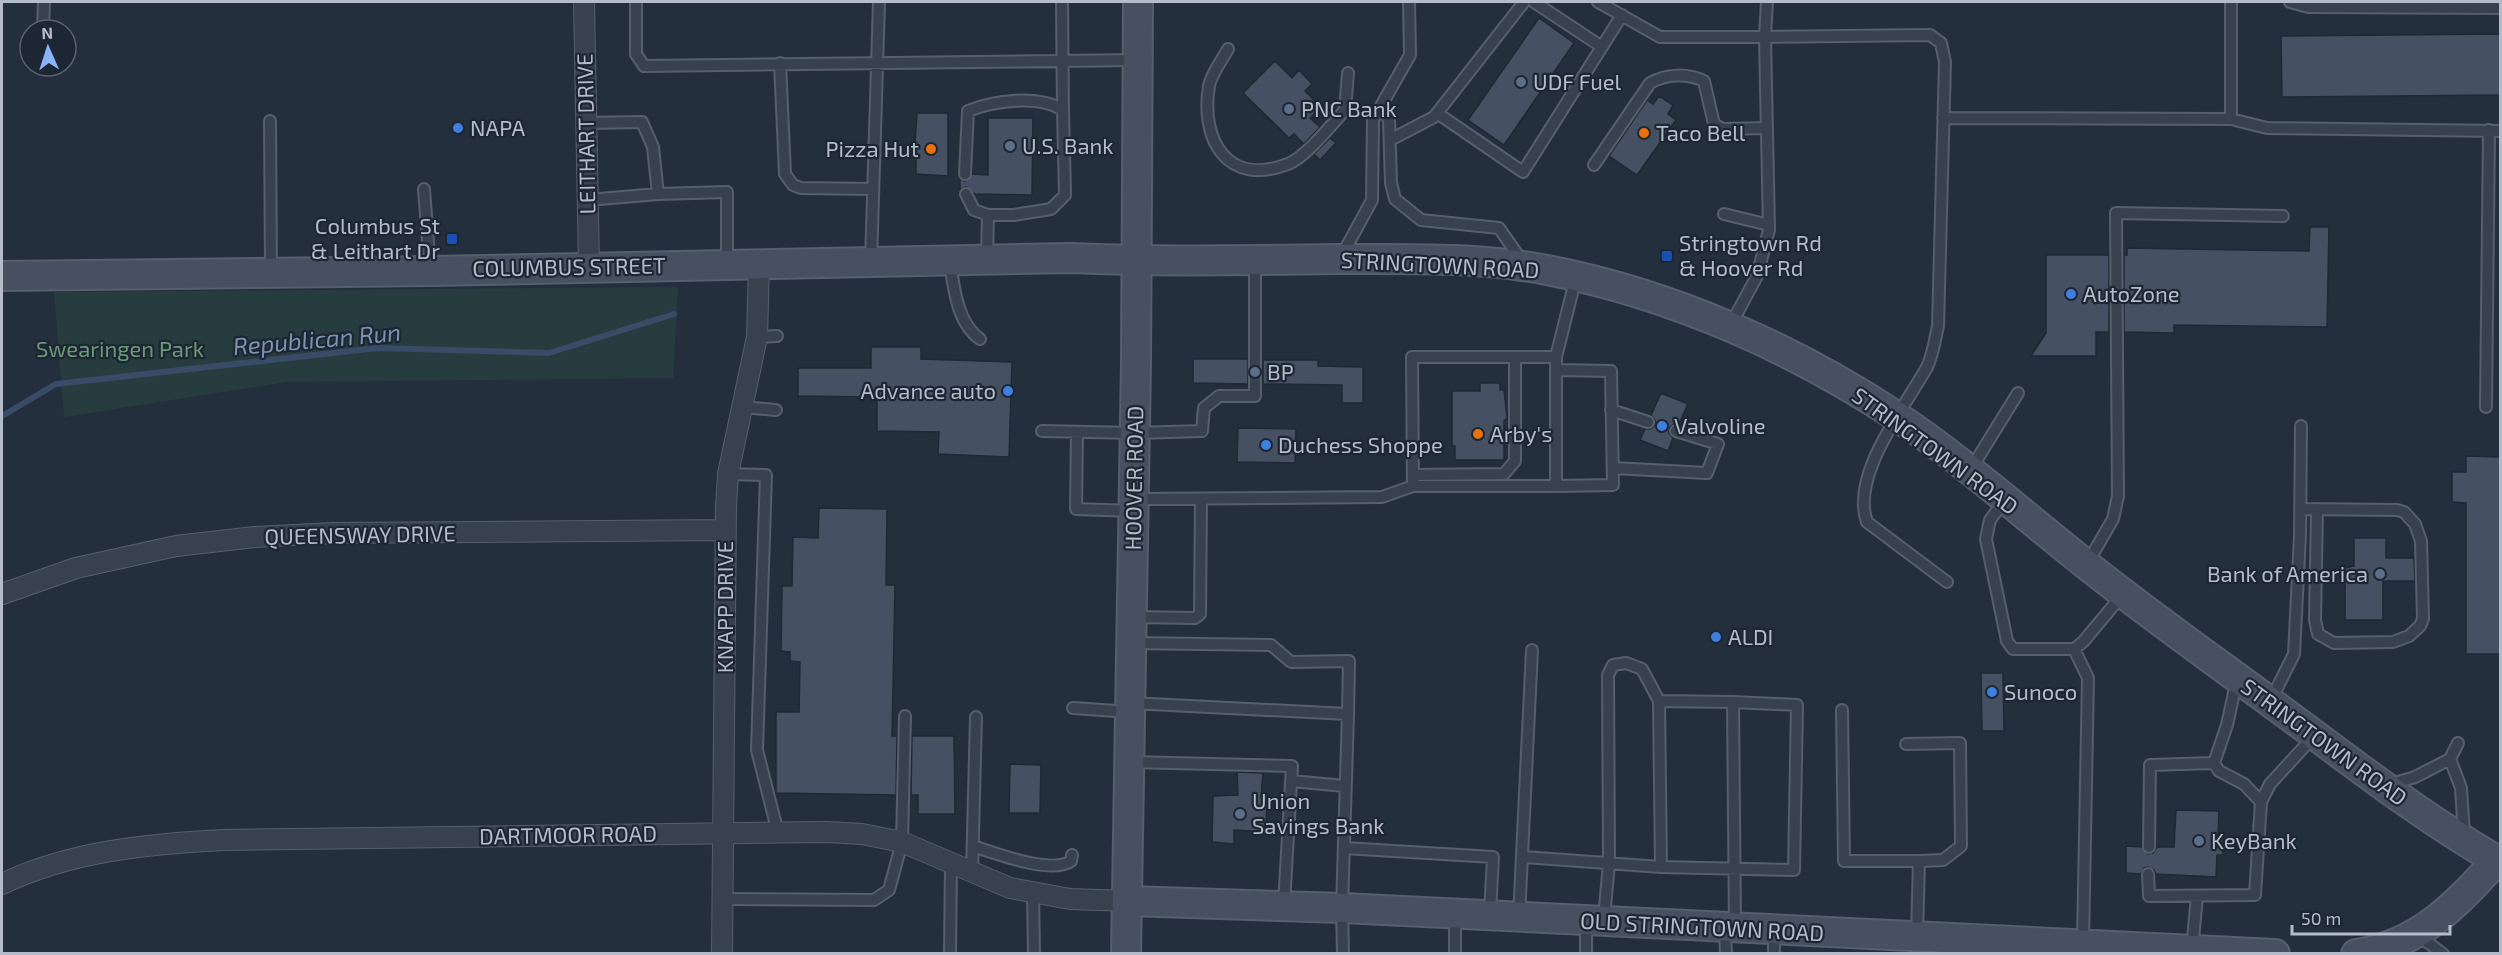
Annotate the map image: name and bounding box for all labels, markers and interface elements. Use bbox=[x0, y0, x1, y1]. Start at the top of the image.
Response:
north arrow bbox=[18, 18, 78, 78]
text: N bbox=[41, 23, 53, 42]
street label: LEITHART DRIVE bbox=[571, 53, 599, 215]
place label: UDF Fuel bbox=[1533, 68, 1622, 94]
marker: UDF Fuel bbox=[1514, 75, 1528, 89]
place label: PNC Bank bbox=[1301, 95, 1397, 121]
marker: PNC Bank bbox=[1282, 102, 1296, 116]
place label: NAPA bbox=[470, 114, 525, 140]
place label: Taco Bell bbox=[1656, 119, 1746, 145]
marker: NAPA bbox=[451, 121, 465, 135]
marker: Taco Bell bbox=[1637, 126, 1651, 140]
place label: U.S. Bank bbox=[1022, 132, 1114, 158]
place label: Pizza Hut bbox=[826, 135, 919, 161]
marker: U.S. Bank bbox=[1003, 139, 1017, 153]
marker: Pizza Hut bbox=[924, 142, 938, 156]
place label: Columbus St & Leithart Dr bbox=[311, 212, 440, 263]
place label: Stringtown Rd & Hoover Rd bbox=[1679, 229, 1822, 280]
marker: Columbus St & Leithart Dr bbox=[445, 232, 459, 246]
street label: STRINGTOWN ROAD bbox=[1340, 246, 1540, 282]
marker: Stringtown Rd & Hoover Rd bbox=[1660, 249, 1674, 263]
street label: COLUMBUS STREET bbox=[472, 251, 666, 281]
place label: AutoZone bbox=[2083, 280, 2180, 306]
marker: AutoZone bbox=[2064, 287, 2078, 301]
water label: Republican Run bbox=[232, 317, 402, 360]
park label: Swearingen Park bbox=[36, 335, 204, 361]
place label: BP bbox=[1267, 358, 1294, 384]
marker: BP bbox=[1248, 365, 1262, 379]
place label: Advance auto bbox=[861, 377, 996, 403]
street label: STRINGTOWN ROAD bbox=[1848, 381, 2024, 519]
marker: Advance auto bbox=[1001, 384, 1015, 398]
street label: HOOVER ROAD bbox=[1119, 405, 1147, 551]
place label: Valvoline bbox=[1674, 412, 1766, 438]
marker: Valvoline bbox=[1655, 419, 1669, 433]
place label: Arby's bbox=[1490, 420, 1552, 446]
marker: Arby's bbox=[1471, 427, 1485, 441]
place label: Duchess Shoppe bbox=[1278, 431, 1443, 457]
marker: Duchess Shoppe bbox=[1259, 438, 1273, 452]
street label: QUEENSWAY DRIVE bbox=[264, 519, 456, 550]
street label: KNAPP DRIVE bbox=[711, 541, 737, 673]
place label: Bank of America bbox=[2207, 560, 2368, 586]
marker: Bank of America bbox=[2373, 567, 2387, 581]
place label: ALDI bbox=[1728, 623, 1773, 649]
marker: ALDI bbox=[1709, 630, 1723, 644]
street label: STRINGTOWN ROAD bbox=[2237, 672, 2413, 810]
place label: Sunoco bbox=[2004, 678, 2077, 704]
marker: Sunoco bbox=[1985, 685, 1999, 699]
place label: Union Savings Bank bbox=[1252, 787, 1384, 838]
marker: Union Savings Bank bbox=[1233, 807, 1247, 821]
street label: DARTMOOR ROAD bbox=[479, 819, 657, 849]
place label: KeyBank bbox=[2211, 827, 2297, 853]
marker: KeyBank bbox=[2192, 834, 2206, 848]
scale bar bbox=[2292, 898, 2450, 936]
street label: OLD STRINGTOWN ROAD bbox=[1579, 907, 1825, 945]
text: 50 m bbox=[2301, 907, 2341, 929]

